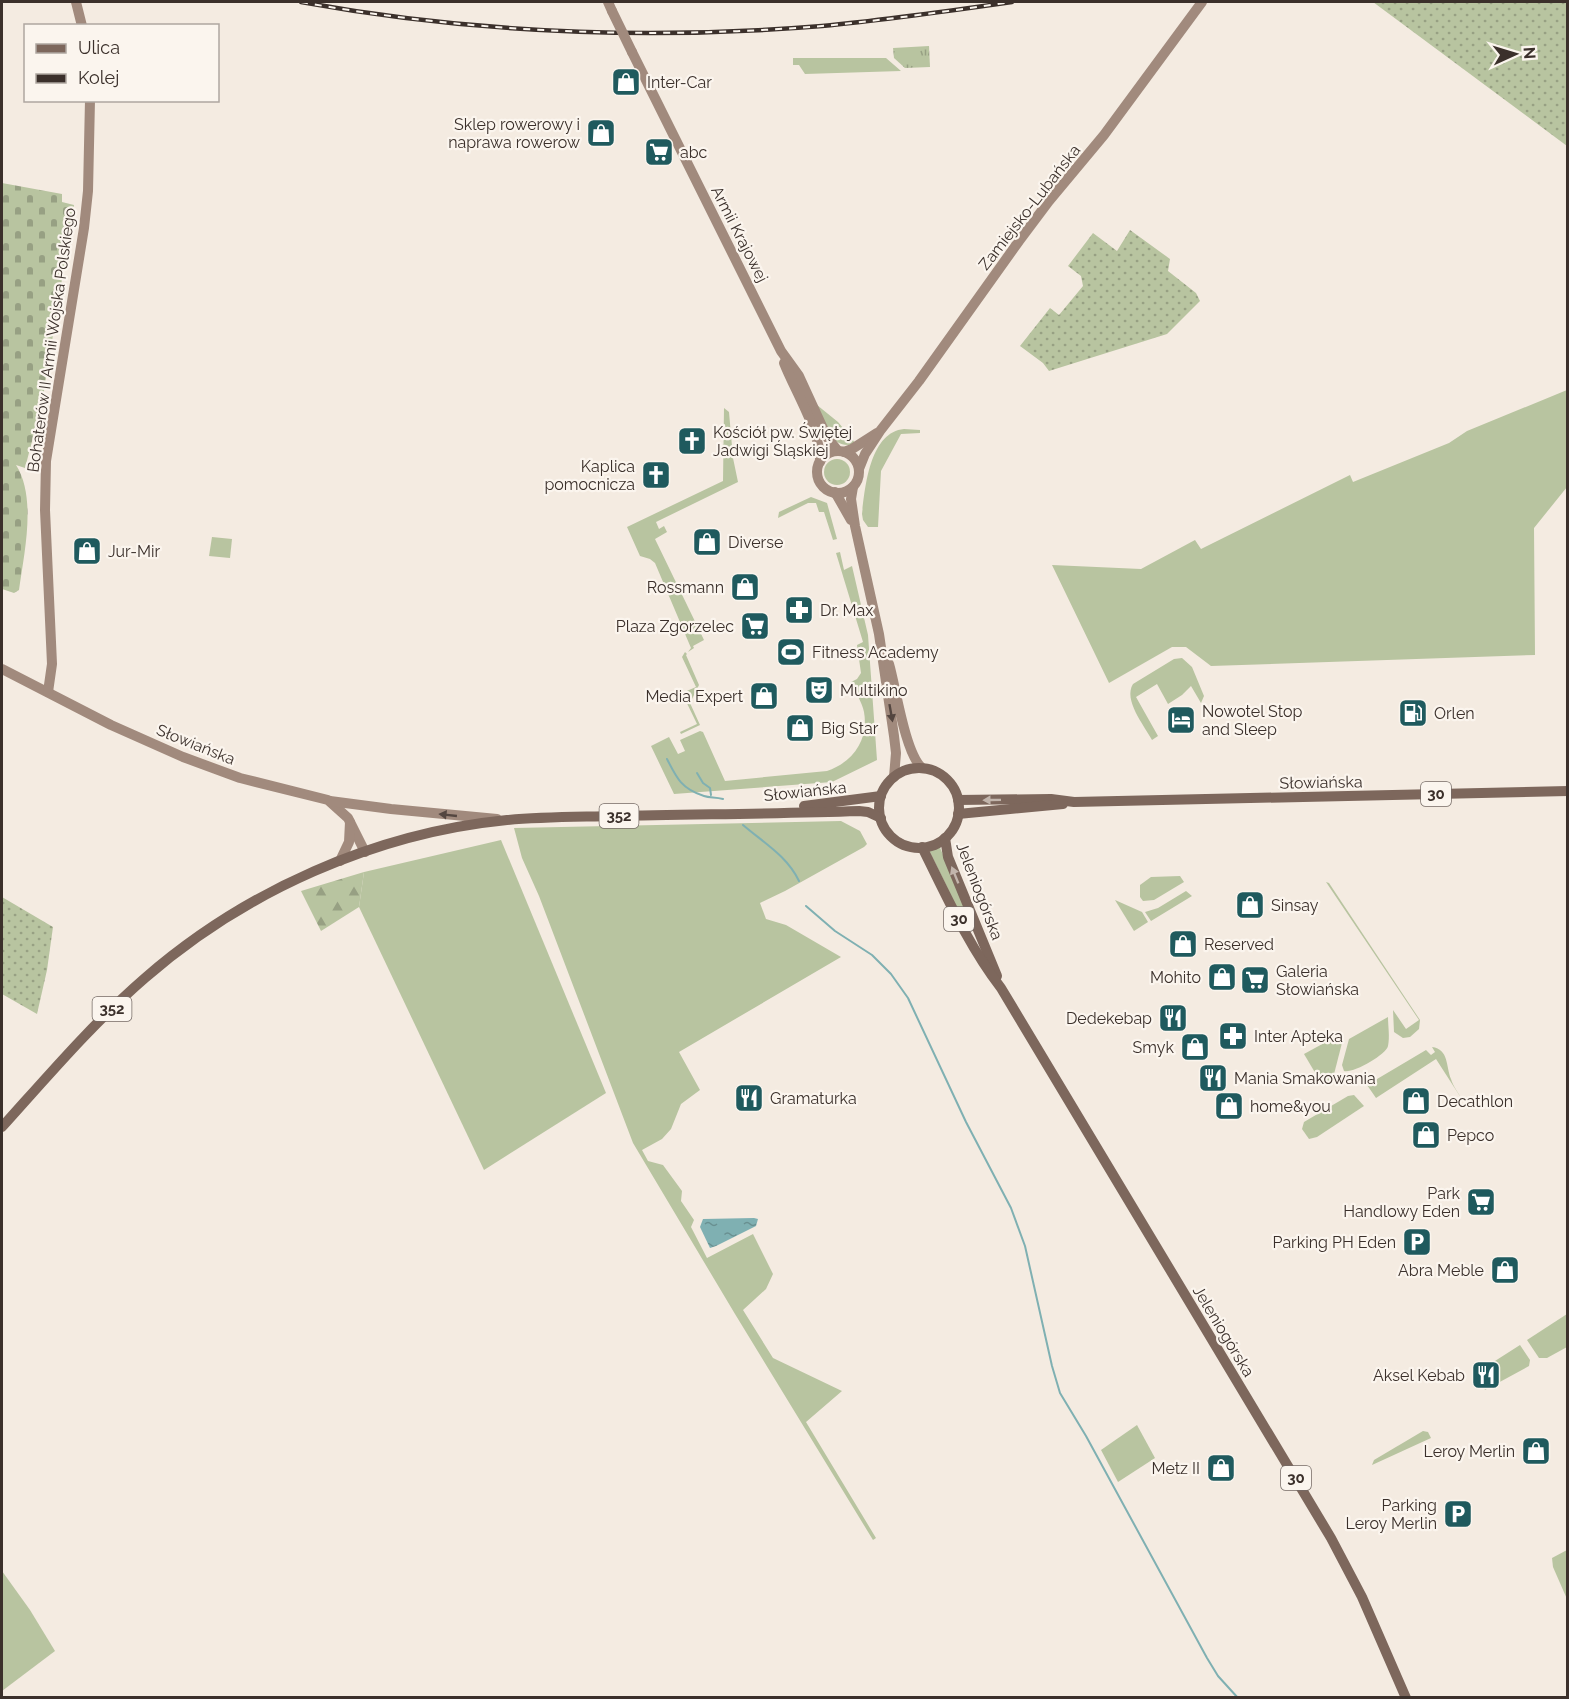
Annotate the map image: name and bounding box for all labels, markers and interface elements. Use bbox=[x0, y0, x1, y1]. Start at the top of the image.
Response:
legend bbox=[24, 24, 219, 102]
north arrow bbox=[1485, 24, 1545, 84]
text: Ulica bbox=[78, 37, 120, 58]
text: N bbox=[1520, 46, 1539, 60]
shop icon: Inter-Car bbox=[610, 66, 642, 98]
text: Kolej bbox=[78, 67, 119, 88]
place label: Inter-Car bbox=[647, 73, 712, 92]
place label: Sklep rowerowy i naprawa rowerow bbox=[448, 115, 580, 152]
shop icon: Sklep rowerowy i naprawa rowerow bbox=[585, 117, 617, 149]
supermarket icon: abc bbox=[643, 136, 675, 168]
street label: Zamiejsko-Lubańska bbox=[975, 141, 1084, 274]
place label: abc bbox=[680, 143, 708, 162]
street label: Armii Krajowej bbox=[707, 183, 772, 285]
street label: Bohaterów II Armii Wojska Polskiego bbox=[24, 207, 79, 474]
place label: Kościół pw. Świętej Jadwigi Śląskiej bbox=[713, 422, 852, 460]
church icon: Kościół pw. Świętej Jadwigi Śląskiej bbox=[676, 425, 708, 457]
place label: Kaplica pomocnicza bbox=[544, 457, 635, 494]
church icon: Kaplica pomocnicza bbox=[640, 459, 672, 491]
shop icon: Diverse bbox=[691, 526, 723, 558]
place label: Diverse bbox=[728, 533, 783, 552]
shop icon: Jur-Mir bbox=[71, 535, 103, 567]
place label: Jur-Mir bbox=[108, 542, 160, 561]
shop icon: Rossmann bbox=[729, 571, 761, 603]
place label: Rossmann bbox=[647, 578, 724, 597]
pharmacy icon: Dr. Max bbox=[783, 594, 815, 626]
place label: Dr. Max bbox=[820, 601, 873, 620]
supermarket icon: Plaza Zgorzelec bbox=[739, 610, 771, 642]
place label: Plaza Zgorzelec bbox=[616, 617, 734, 636]
sports icon: Fitness Academy bbox=[775, 636, 807, 668]
place label: Fitness Academy bbox=[812, 643, 939, 662]
theatre icon: Multikino bbox=[803, 674, 835, 706]
shop icon: Media Expert bbox=[748, 680, 780, 712]
place label: Multikino bbox=[840, 681, 908, 700]
place label: Media Expert bbox=[645, 687, 744, 706]
fuel station icon: Orlen bbox=[1397, 697, 1429, 729]
place label: Nowotel Stop and Sleep bbox=[1202, 702, 1302, 739]
one-way arrow bbox=[886, 703, 895, 722]
hotel icon: Nowotel Stop and Sleep bbox=[1165, 704, 1197, 736]
place label: Orlen bbox=[1434, 704, 1475, 723]
shop icon: Big Star bbox=[784, 712, 816, 744]
place label: Big Star bbox=[821, 719, 879, 738]
street label: Słowiańska bbox=[154, 720, 238, 769]
street label: Słowiańska bbox=[1279, 772, 1363, 793]
street label: Słowiańska bbox=[763, 778, 847, 805]
road number: 30 bbox=[1421, 782, 1451, 806]
one-way arrow bbox=[983, 795, 1002, 805]
road number: 352 bbox=[600, 804, 638, 828]
one-way arrow bbox=[438, 810, 457, 820]
street label: Jeleniogórska bbox=[952, 840, 1007, 943]
one-way arrow bbox=[950, 866, 960, 884]
shop icon: Sinsay bbox=[1234, 889, 1266, 921]
place label: Sinsay bbox=[1271, 896, 1319, 915]
road number: 30 bbox=[944, 907, 974, 931]
shop icon: Reserved bbox=[1167, 928, 1199, 960]
place label: Reserved bbox=[1204, 935, 1274, 954]
shop icon: Mohito bbox=[1206, 961, 1238, 993]
place label: Galeria Słowiańska bbox=[1276, 962, 1359, 999]
supermarket icon: Galeria Słowiańska bbox=[1239, 964, 1271, 996]
place label: Mohito bbox=[1150, 968, 1201, 987]
road number: 352 bbox=[92, 997, 132, 1021]
restaurant icon: Dedekebap bbox=[1157, 1002, 1189, 1034]
place label: Dedekebap bbox=[1066, 1009, 1152, 1028]
pharmacy icon: Inter Apteka bbox=[1217, 1020, 1249, 1052]
place label: Inter Apteka bbox=[1254, 1027, 1343, 1046]
shop icon: Smyk bbox=[1179, 1031, 1211, 1063]
place label: Smyk bbox=[1133, 1038, 1175, 1057]
restaurant icon: Mania Smakowania bbox=[1197, 1062, 1229, 1094]
place label: Mania Smakowania bbox=[1234, 1069, 1376, 1088]
restaurant icon: Gramaturka bbox=[733, 1082, 765, 1114]
shop icon: Decathlon bbox=[1400, 1085, 1432, 1117]
place label: Gramaturka bbox=[770, 1089, 857, 1108]
shop icon: home&you bbox=[1213, 1090, 1245, 1122]
place label: Decathlon bbox=[1437, 1092, 1513, 1111]
place label: home&you bbox=[1250, 1097, 1331, 1116]
shop icon: Pepco bbox=[1410, 1119, 1442, 1151]
place label: Pepco bbox=[1447, 1126, 1494, 1145]
place label: Park Handlowy Eden bbox=[1343, 1184, 1461, 1221]
supermarket icon: Park Handlowy Eden bbox=[1465, 1186, 1497, 1218]
parking icon: Parking PH Eden bbox=[1401, 1226, 1433, 1258]
place label: Parking PH Eden bbox=[1273, 1233, 1396, 1252]
shop icon: Abra Meble bbox=[1489, 1254, 1521, 1286]
place label: Abra Meble bbox=[1398, 1261, 1484, 1280]
street label: Jeleniogórska bbox=[1189, 1282, 1258, 1380]
restaurant icon: Aksel Kebab bbox=[1470, 1359, 1502, 1391]
place label: Aksel Kebab bbox=[1373, 1366, 1465, 1385]
shop icon: Leroy Merlin bbox=[1520, 1435, 1552, 1467]
place label: Leroy Merlin bbox=[1423, 1442, 1515, 1461]
shop icon: Metz II bbox=[1205, 1452, 1237, 1484]
place label: Metz II bbox=[1152, 1459, 1200, 1478]
road number: 30 bbox=[1281, 1466, 1311, 1490]
place label: Parking Leroy Merlin bbox=[1345, 1496, 1437, 1533]
parking icon: Parking Leroy Merlin bbox=[1442, 1498, 1474, 1530]

